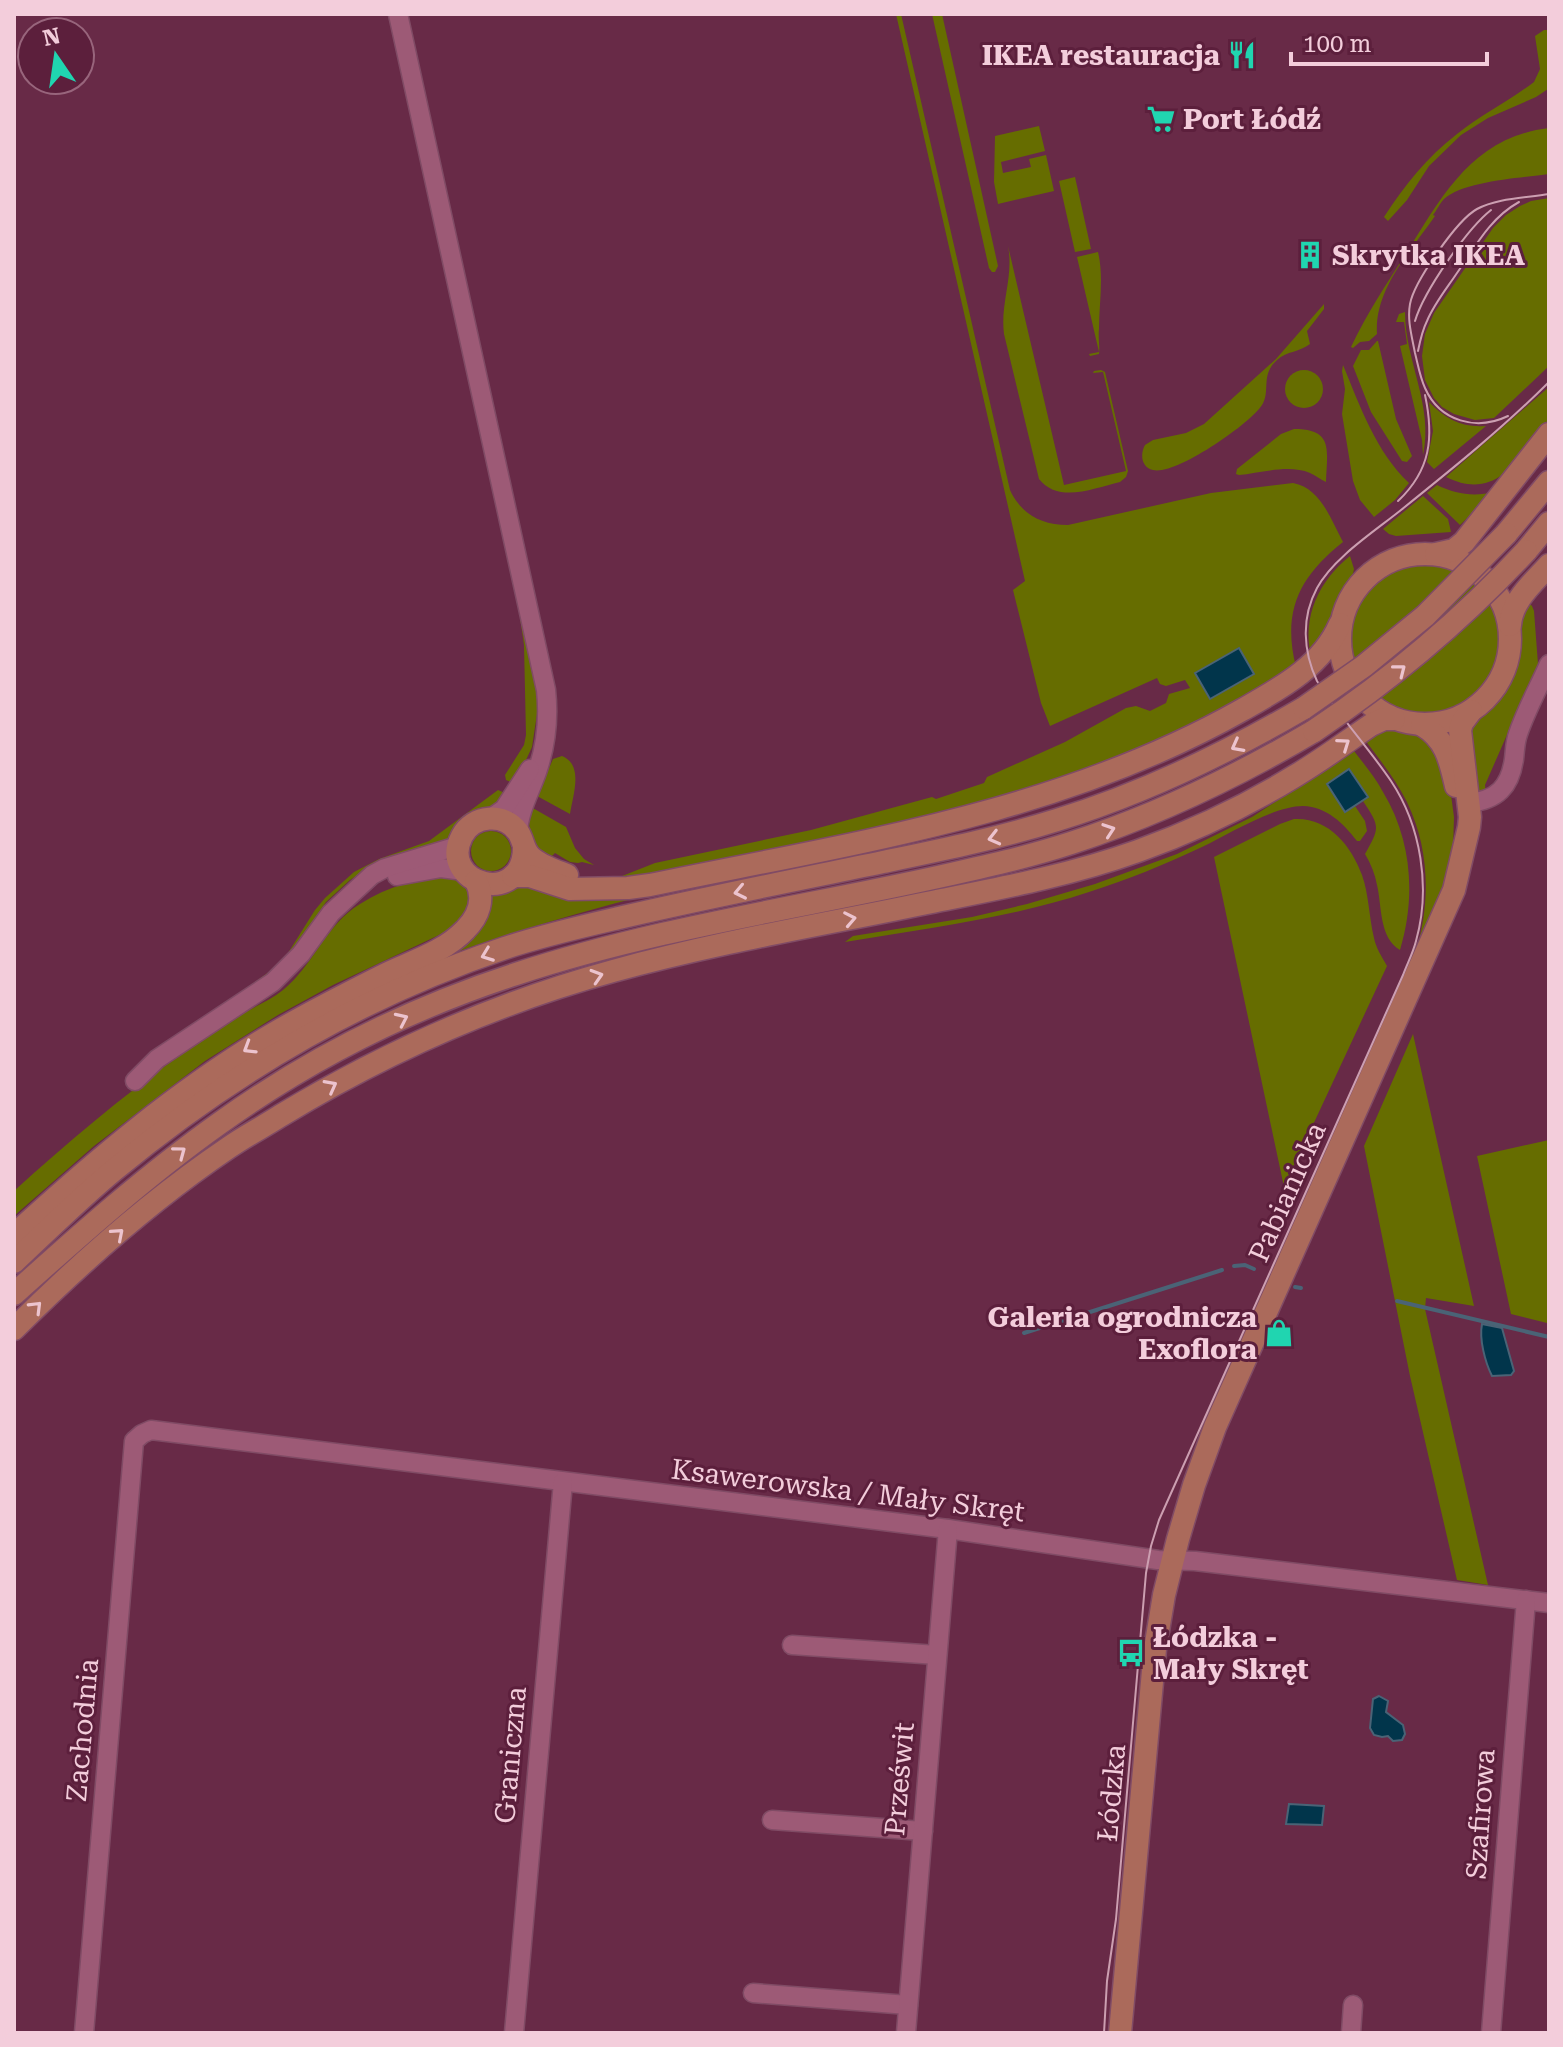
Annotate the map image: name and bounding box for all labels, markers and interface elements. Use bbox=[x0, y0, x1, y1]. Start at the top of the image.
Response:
north arrow bbox=[16, 16, 96, 96]
scale bar bbox=[1291, 16, 1487, 66]
text: N bbox=[41, 23, 63, 51]
text: 100 m bbox=[1303, 30, 1371, 58]
place label: IKEA restauracja bbox=[982, 39, 1221, 72]
restaurant icon: IKEA restauracja bbox=[1227, 40, 1257, 70]
place label: Port Łódź bbox=[1183, 103, 1321, 136]
supermarket icon: Port Łódź bbox=[1146, 104, 1176, 134]
place label: Skrytka IKEA bbox=[1332, 239, 1525, 272]
building icon: Skrytka IKEA bbox=[1295, 240, 1325, 270]
one-way arrow bbox=[1391, 665, 1406, 679]
one-way arrow bbox=[1230, 737, 1245, 752]
one-way arrow bbox=[1335, 739, 1349, 754]
one-way arrow bbox=[1102, 823, 1116, 839]
one-way arrow bbox=[987, 828, 1001, 845]
one-way arrow bbox=[733, 883, 747, 900]
one-way arrow bbox=[843, 911, 857, 928]
one-way arrow bbox=[481, 945, 495, 961]
one-way arrow bbox=[589, 969, 603, 985]
one-way arrow bbox=[394, 1013, 408, 1029]
one-way arrow bbox=[243, 1039, 258, 1054]
one-way arrow bbox=[323, 1080, 337, 1096]
street label: Pabianicka bbox=[1242, 1117, 1333, 1267]
one-way arrow bbox=[171, 1148, 186, 1162]
one-way arrow bbox=[108, 1229, 123, 1243]
place label: Galeria ogrodnicza Exoflora bbox=[988, 1301, 1258, 1366]
one-way arrow bbox=[27, 1302, 41, 1316]
shop icon: Galeria ogrodnicza Exoflora bbox=[1264, 1318, 1294, 1348]
street label: Ksawerowska / Mały Skręt bbox=[669, 1452, 1027, 1529]
place label: Łódzka - Mały Skręt bbox=[1153, 1621, 1309, 1686]
bus stop icon: Łódzka - Mały Skręt bbox=[1116, 1638, 1146, 1668]
street label: Zachodnia bbox=[60, 1657, 105, 1803]
street label: Graniczna bbox=[488, 1685, 533, 1825]
street label: Prześwit bbox=[878, 1721, 921, 1837]
street label: Łódzka bbox=[1091, 1743, 1132, 1843]
street label: Szafirowa bbox=[1459, 1748, 1502, 1880]

